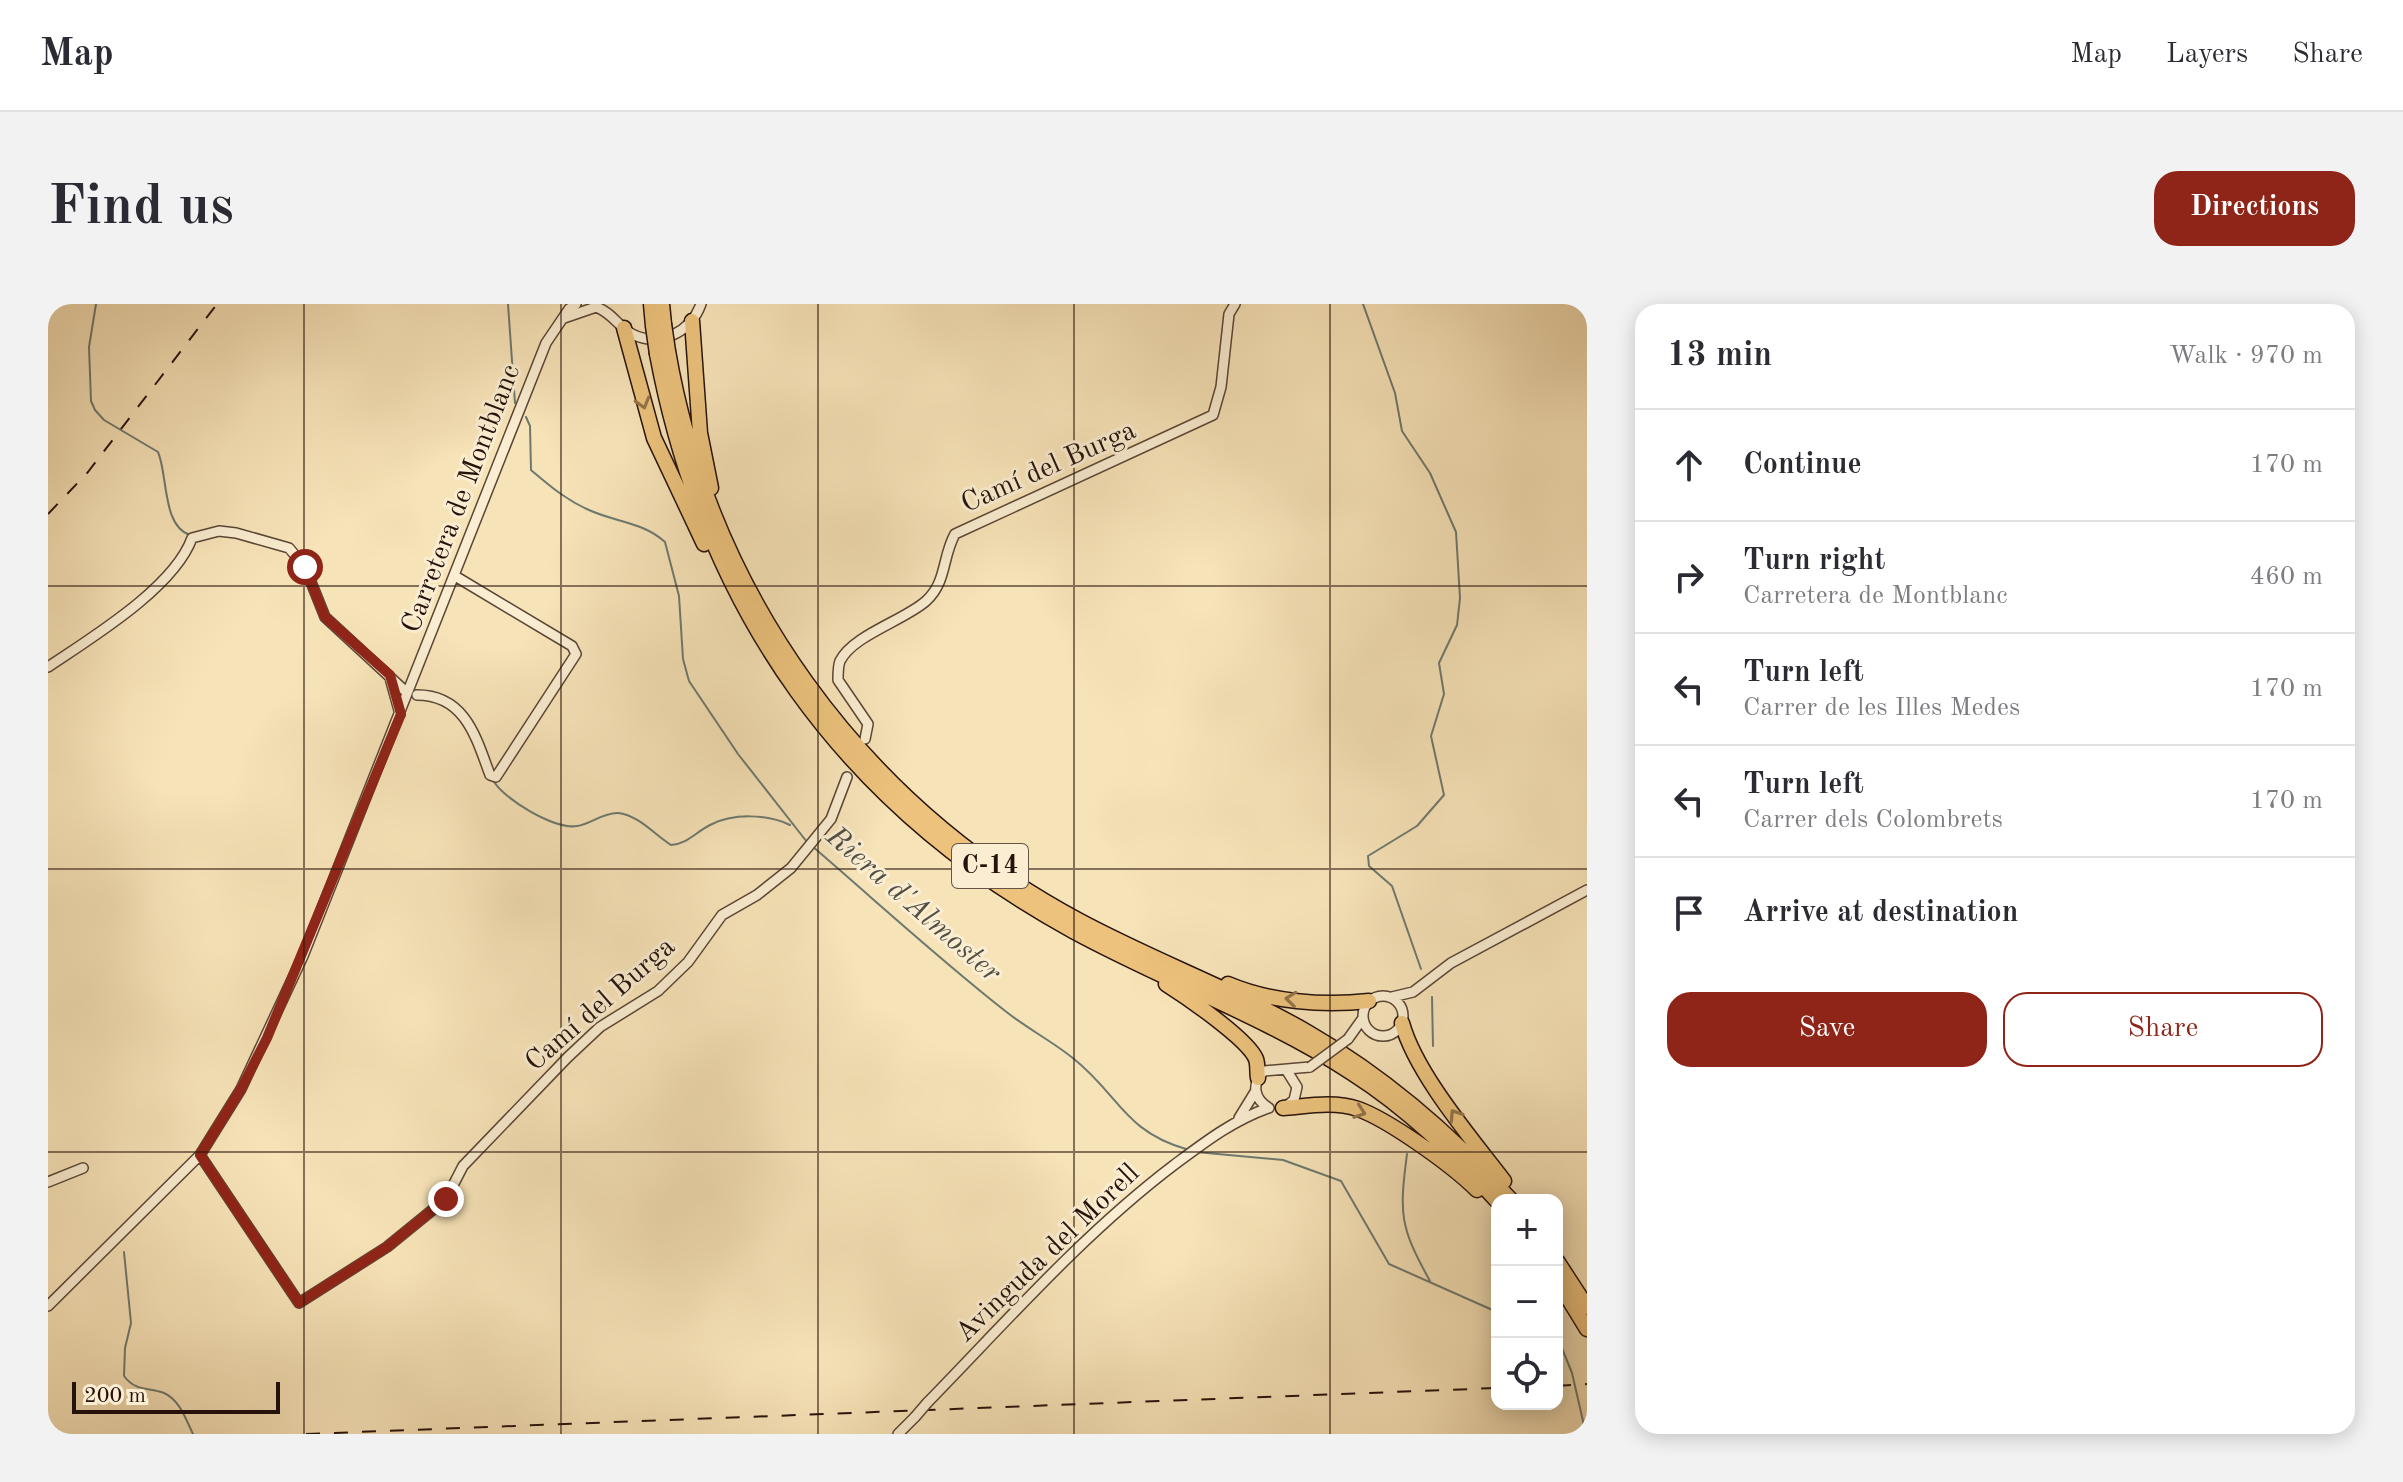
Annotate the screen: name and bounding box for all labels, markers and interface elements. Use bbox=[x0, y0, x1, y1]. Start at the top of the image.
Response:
text: Map bbox=[40, 36, 114, 74]
text: Map bbox=[2070, 41, 2122, 69]
text: Layers bbox=[2166, 41, 2248, 69]
text: Share bbox=[2292, 41, 2363, 69]
button: Directions bbox=[2154, 171, 2355, 246]
text: Find us bbox=[48, 180, 234, 236]
text: 13 min bbox=[1667, 339, 1772, 373]
text: Walk · 970 m bbox=[2169, 343, 2323, 369]
street label: Carretera de Montblanc bbox=[398, 361, 526, 637]
one-way arrow bbox=[634, 396, 650, 410]
street label: Camí del Burga bbox=[958, 417, 1141, 519]
icon: ahead bbox=[1667, 443, 1711, 487]
text: Continue bbox=[1743, 450, 1862, 480]
text: 170 m bbox=[2250, 452, 2323, 478]
text: Turn right bbox=[1743, 546, 1885, 576]
route start bbox=[287, 549, 323, 585]
icon: right bbox=[1667, 555, 1711, 599]
text: 460 m bbox=[2250, 564, 2323, 590]
text: Carretera de Montblanc bbox=[1743, 583, 2008, 609]
text: Turn left bbox=[1743, 658, 1864, 688]
icon: left bbox=[1667, 667, 1711, 711]
text: 170 m bbox=[2250, 676, 2323, 702]
text: Carrer de les Illes Medes bbox=[1743, 695, 2020, 721]
text: Turn left bbox=[1743, 770, 1864, 800]
icon: left bbox=[1667, 779, 1711, 823]
text: 170 m bbox=[2250, 788, 2323, 814]
text: Carrer dels Colombrets bbox=[1743, 807, 2003, 833]
water label: Riera d'Almoster bbox=[819, 821, 1007, 989]
road number: C-14 bbox=[952, 844, 1028, 888]
icon: arrive bbox=[1667, 891, 1711, 935]
text: Arrive at destination bbox=[1743, 898, 2018, 928]
street label: Camí del Burga bbox=[521, 933, 681, 1077]
one-way arrow bbox=[1284, 991, 1297, 1008]
button: Save bbox=[1667, 992, 1987, 1067]
button: Share bbox=[2003, 992, 2323, 1067]
one-way arrow bbox=[1352, 1102, 1366, 1118]
one-way arrow bbox=[1450, 1110, 1465, 1124]
street label: Avinguda del Morell bbox=[951, 1159, 1145, 1349]
route end bbox=[428, 1181, 464, 1217]
map controls bbox=[1491, 1194, 1563, 1410]
button: + bbox=[1491, 1194, 1563, 1266]
button: − bbox=[1491, 1266, 1563, 1338]
button: locate bbox=[1491, 1338, 1563, 1410]
scale bar bbox=[72, 1378, 280, 1414]
text: 200 m bbox=[84, 1385, 146, 1407]

